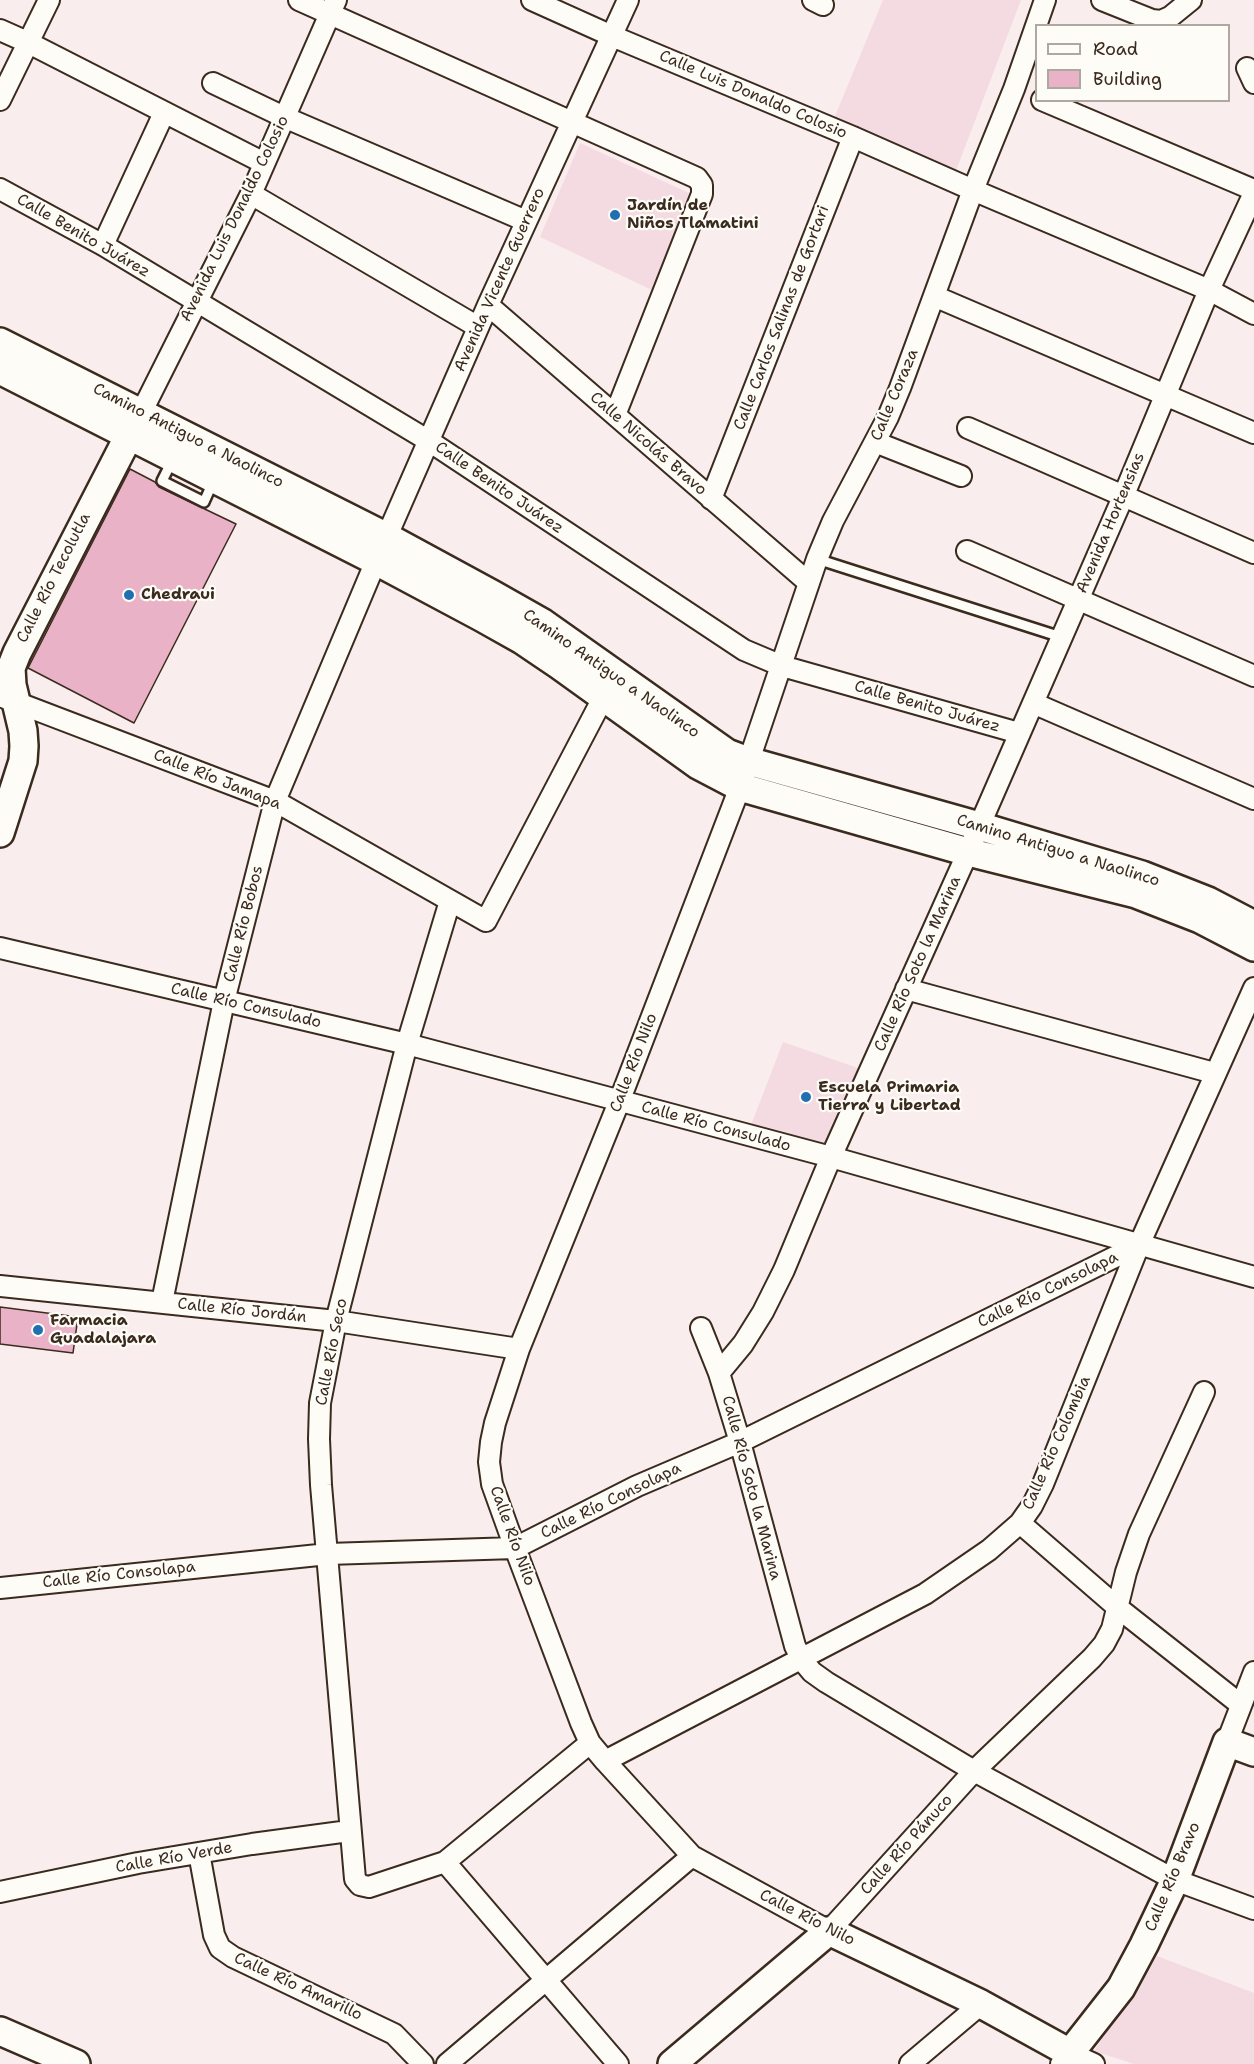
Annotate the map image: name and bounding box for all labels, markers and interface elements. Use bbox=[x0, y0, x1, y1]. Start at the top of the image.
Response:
legend bbox=[1035, 24, 1230, 102]
text: Road bbox=[1093, 37, 1138, 61]
street label: Calle Luis Donaldo Colosio bbox=[656, 47, 850, 143]
text: Building bbox=[1093, 67, 1162, 91]
street label: Avenida Luis Donaldo Colosio bbox=[177, 113, 293, 325]
street label: Avenida Vicente Guerrero bbox=[451, 185, 549, 375]
street label: Calle Benito Juárez bbox=[13, 190, 153, 282]
place label: Jardín de Niños Tlamatini bbox=[627, 196, 759, 234]
street label: Calle Carlos Salinas de Gortari bbox=[730, 203, 834, 433]
marker: Jardín de Niños Tlamatini bbox=[608, 208, 622, 222]
street label: Calle Coraza bbox=[867, 346, 923, 444]
street label: Camino Antiguo a Naolinco bbox=[89, 379, 287, 493]
street label: Calle Nicolás Bravo bbox=[586, 388, 710, 500]
street label: Calle Benito Juárez bbox=[431, 438, 567, 538]
street label: Avenida Hortensias bbox=[1073, 450, 1149, 596]
street label: Calle Río Tecolutla bbox=[13, 510, 95, 646]
place label: Chedraui bbox=[141, 585, 215, 605]
marker: Chedraui bbox=[122, 588, 136, 602]
street label: Camino Antiguo a Naolinco bbox=[519, 605, 703, 743]
street label: Calle Benito Juárez bbox=[852, 677, 1002, 737]
street label: Calle Río Jamapa bbox=[150, 746, 284, 814]
street label: Camino Antiguo a Naolinco bbox=[954, 811, 1162, 891]
street label: Calle Río Bobos bbox=[220, 864, 268, 984]
street label: Calle Río Soto la Marina bbox=[871, 873, 965, 1055]
street label: Calle Río Consulado bbox=[169, 979, 323, 1033]
street label: Calle Río Nilo bbox=[606, 1011, 662, 1115]
place label: Escuela Primaria Tierra y Libertad bbox=[818, 1078, 961, 1116]
marker: Escuela Primaria Tierra y Libertad bbox=[799, 1090, 813, 1104]
street label: Calle Río Consulado bbox=[639, 1098, 793, 1156]
street label: Calle Río Consolapa bbox=[975, 1248, 1121, 1332]
street label: Calle Río Jordán bbox=[177, 1295, 307, 1327]
street label: Calle Río Seco bbox=[312, 1297, 352, 1407]
place label: Farmacia Guadalajara bbox=[50, 1311, 156, 1349]
marker: Farmacia Guadalajara bbox=[31, 1323, 45, 1337]
street label: Calle Río Colombia bbox=[1019, 1373, 1095, 1513]
street label: Calle Río Soto la Marina bbox=[717, 1394, 785, 1582]
street label: Calle Río Consolapa bbox=[538, 1459, 684, 1543]
street label: Calle Río Nilo bbox=[485, 1484, 539, 1588]
street label: Calle Río Consolapa bbox=[42, 1557, 196, 1593]
street label: Calle Río Pánuco bbox=[857, 1791, 957, 1899]
street label: Calle Río Bravo bbox=[1141, 1819, 1205, 1935]
street label: Calle Río Verde bbox=[114, 1838, 234, 1878]
street label: Calle Río Nilo bbox=[756, 1886, 858, 1950]
street label: Calle Río Amarillo bbox=[231, 1949, 365, 2025]

